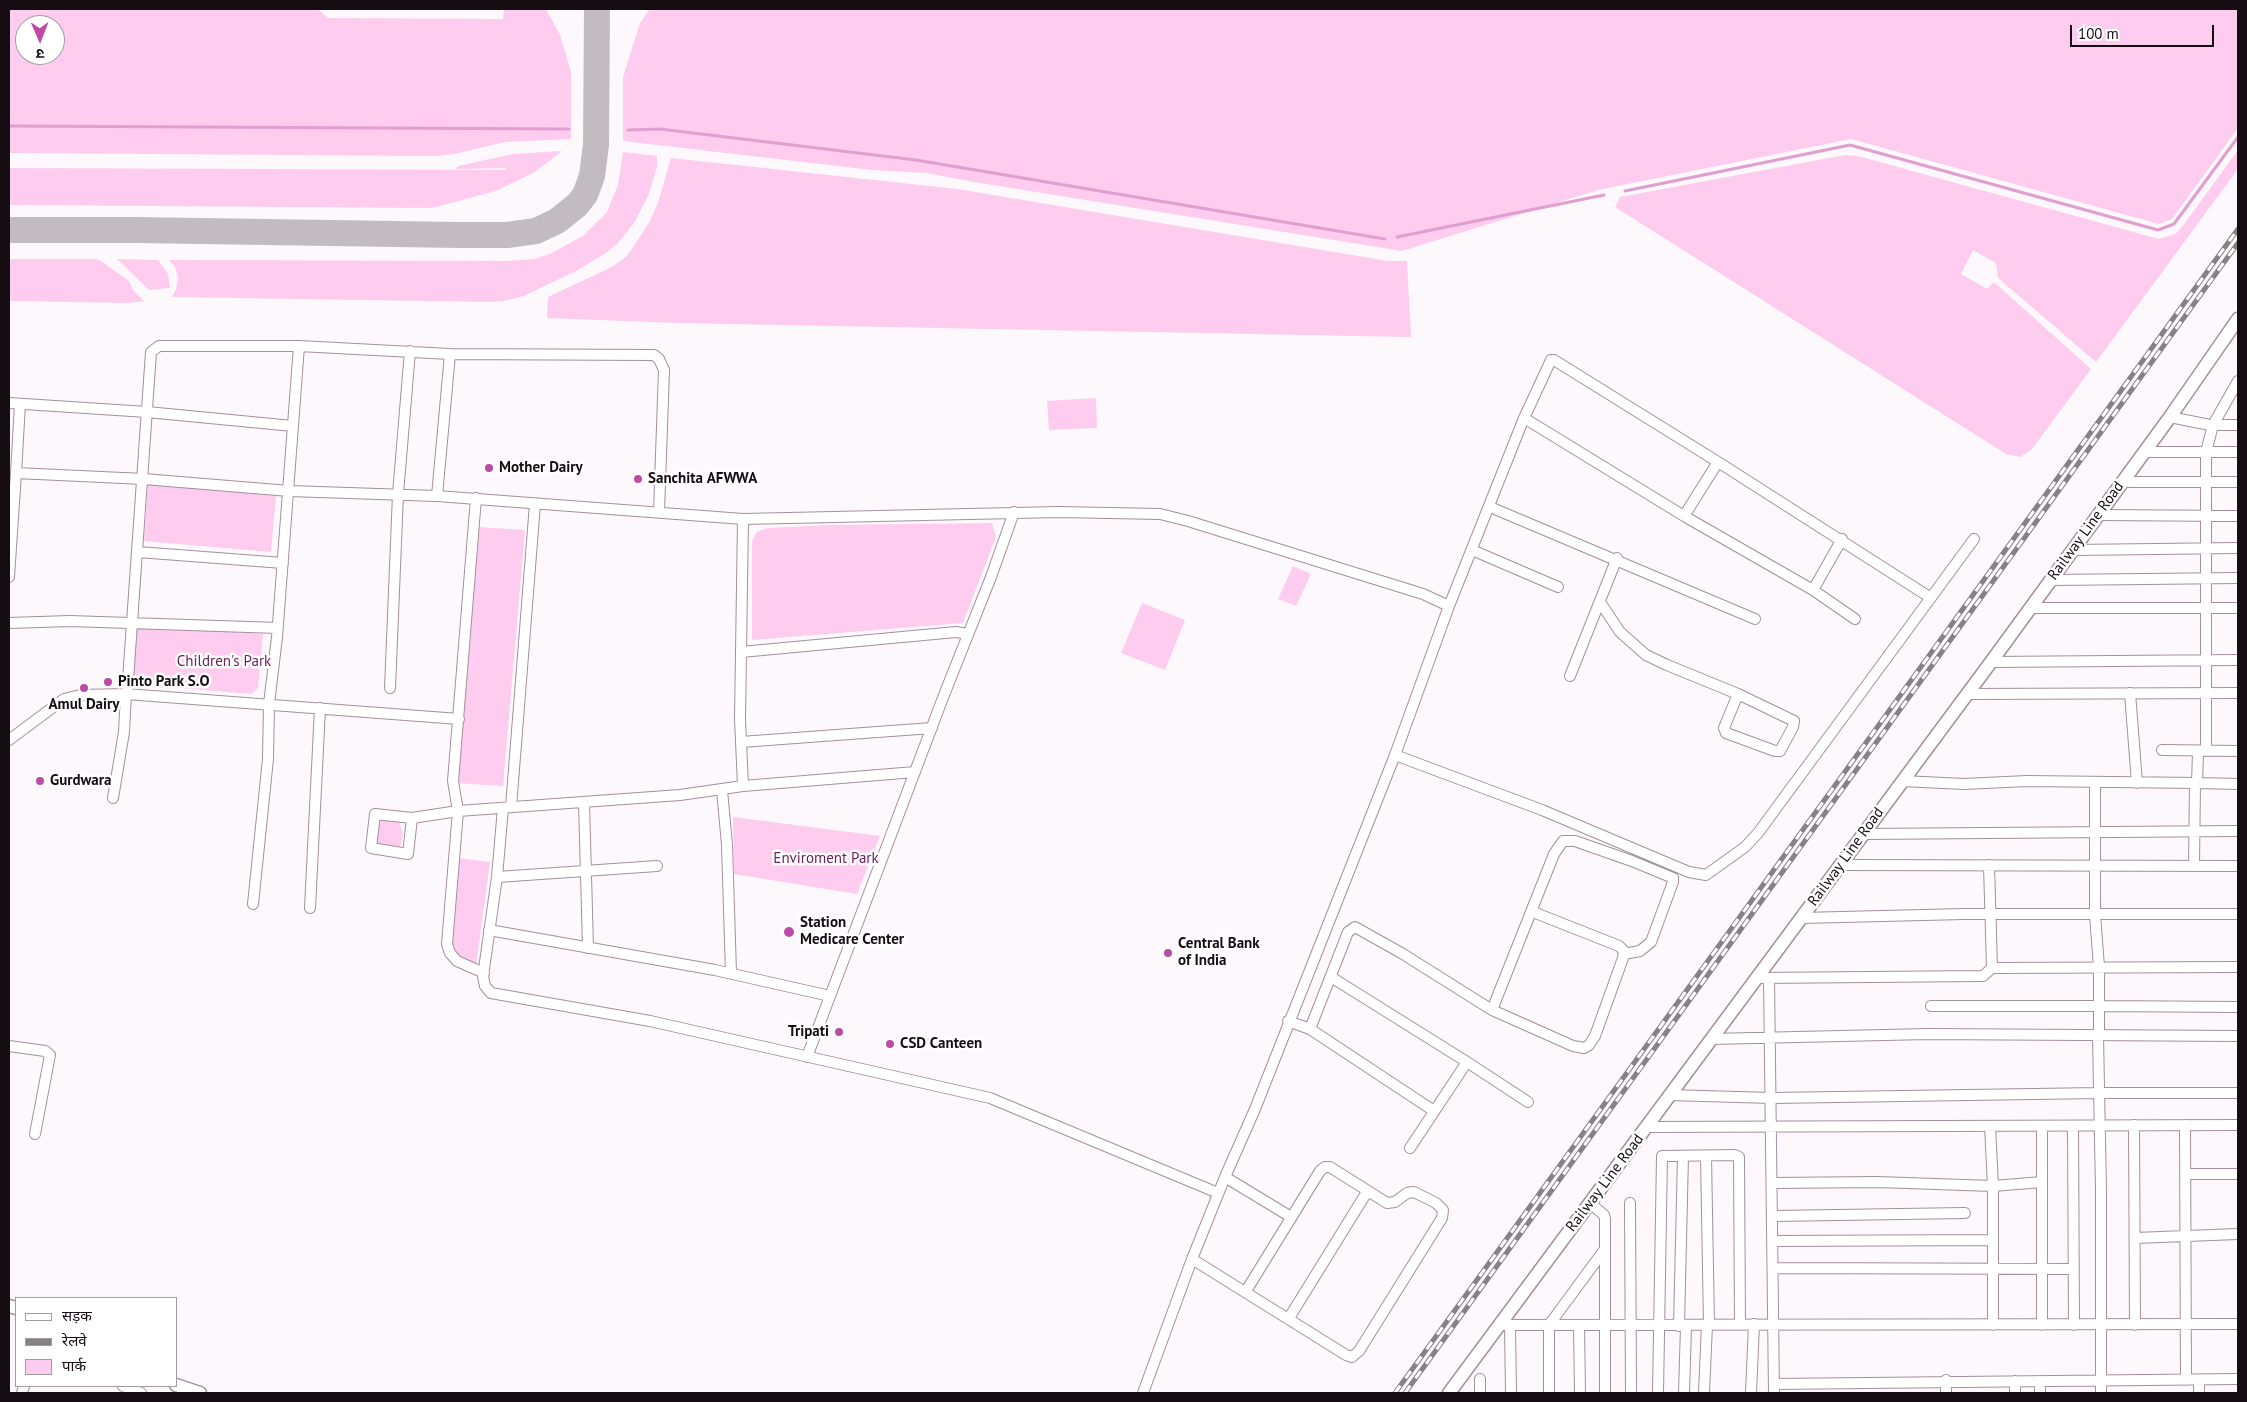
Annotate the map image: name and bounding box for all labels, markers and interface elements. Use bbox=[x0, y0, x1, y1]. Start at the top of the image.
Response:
north arrow bbox=[15, 15, 65, 65]
scale bar bbox=[2072, 15, 2216, 47]
text: 100 m bbox=[2078, 24, 2119, 43]
text: उ bbox=[36, 45, 45, 63]
place label: Mother Dairy bbox=[499, 459, 583, 477]
marker: Mother Dairy bbox=[483, 462, 495, 474]
place label: Sanchita AFWWA bbox=[648, 470, 757, 488]
marker: Sanchita AFWWA bbox=[632, 473, 644, 485]
street label: Railway Line Road bbox=[2044, 478, 2128, 584]
park label: Children's Park bbox=[177, 653, 271, 671]
place label: Pinto Park S.O bbox=[118, 673, 209, 691]
marker: Pinto Park S.O bbox=[102, 676, 114, 688]
marker: Amul Dairy bbox=[78, 682, 90, 694]
place label: Amul Dairy bbox=[48, 696, 120, 714]
place label: Gurdwara bbox=[50, 772, 112, 790]
marker: Gurdwara bbox=[34, 775, 46, 787]
street label: Railway Line Road bbox=[1804, 804, 1888, 910]
park label: Enviroment Park bbox=[773, 850, 879, 868]
place label: Station Medicare Center bbox=[800, 914, 904, 949]
marker: Station Medicare Center bbox=[782, 925, 796, 939]
place label: Central Bank of India bbox=[1178, 935, 1260, 970]
marker: Central Bank of India bbox=[1162, 947, 1174, 959]
place label: Tripati bbox=[788, 1023, 829, 1041]
marker: Tripati bbox=[833, 1026, 845, 1038]
place label: CSD Canteen bbox=[900, 1035, 982, 1053]
marker: CSD Canteen bbox=[884, 1038, 896, 1050]
street label: Railway Line Road bbox=[1562, 1131, 1648, 1235]
legend bbox=[15, 1297, 178, 1387]
text: सड़क bbox=[62, 1306, 92, 1325]
text: रेलवे bbox=[62, 1331, 87, 1350]
text: पार्क bbox=[62, 1356, 86, 1375]

